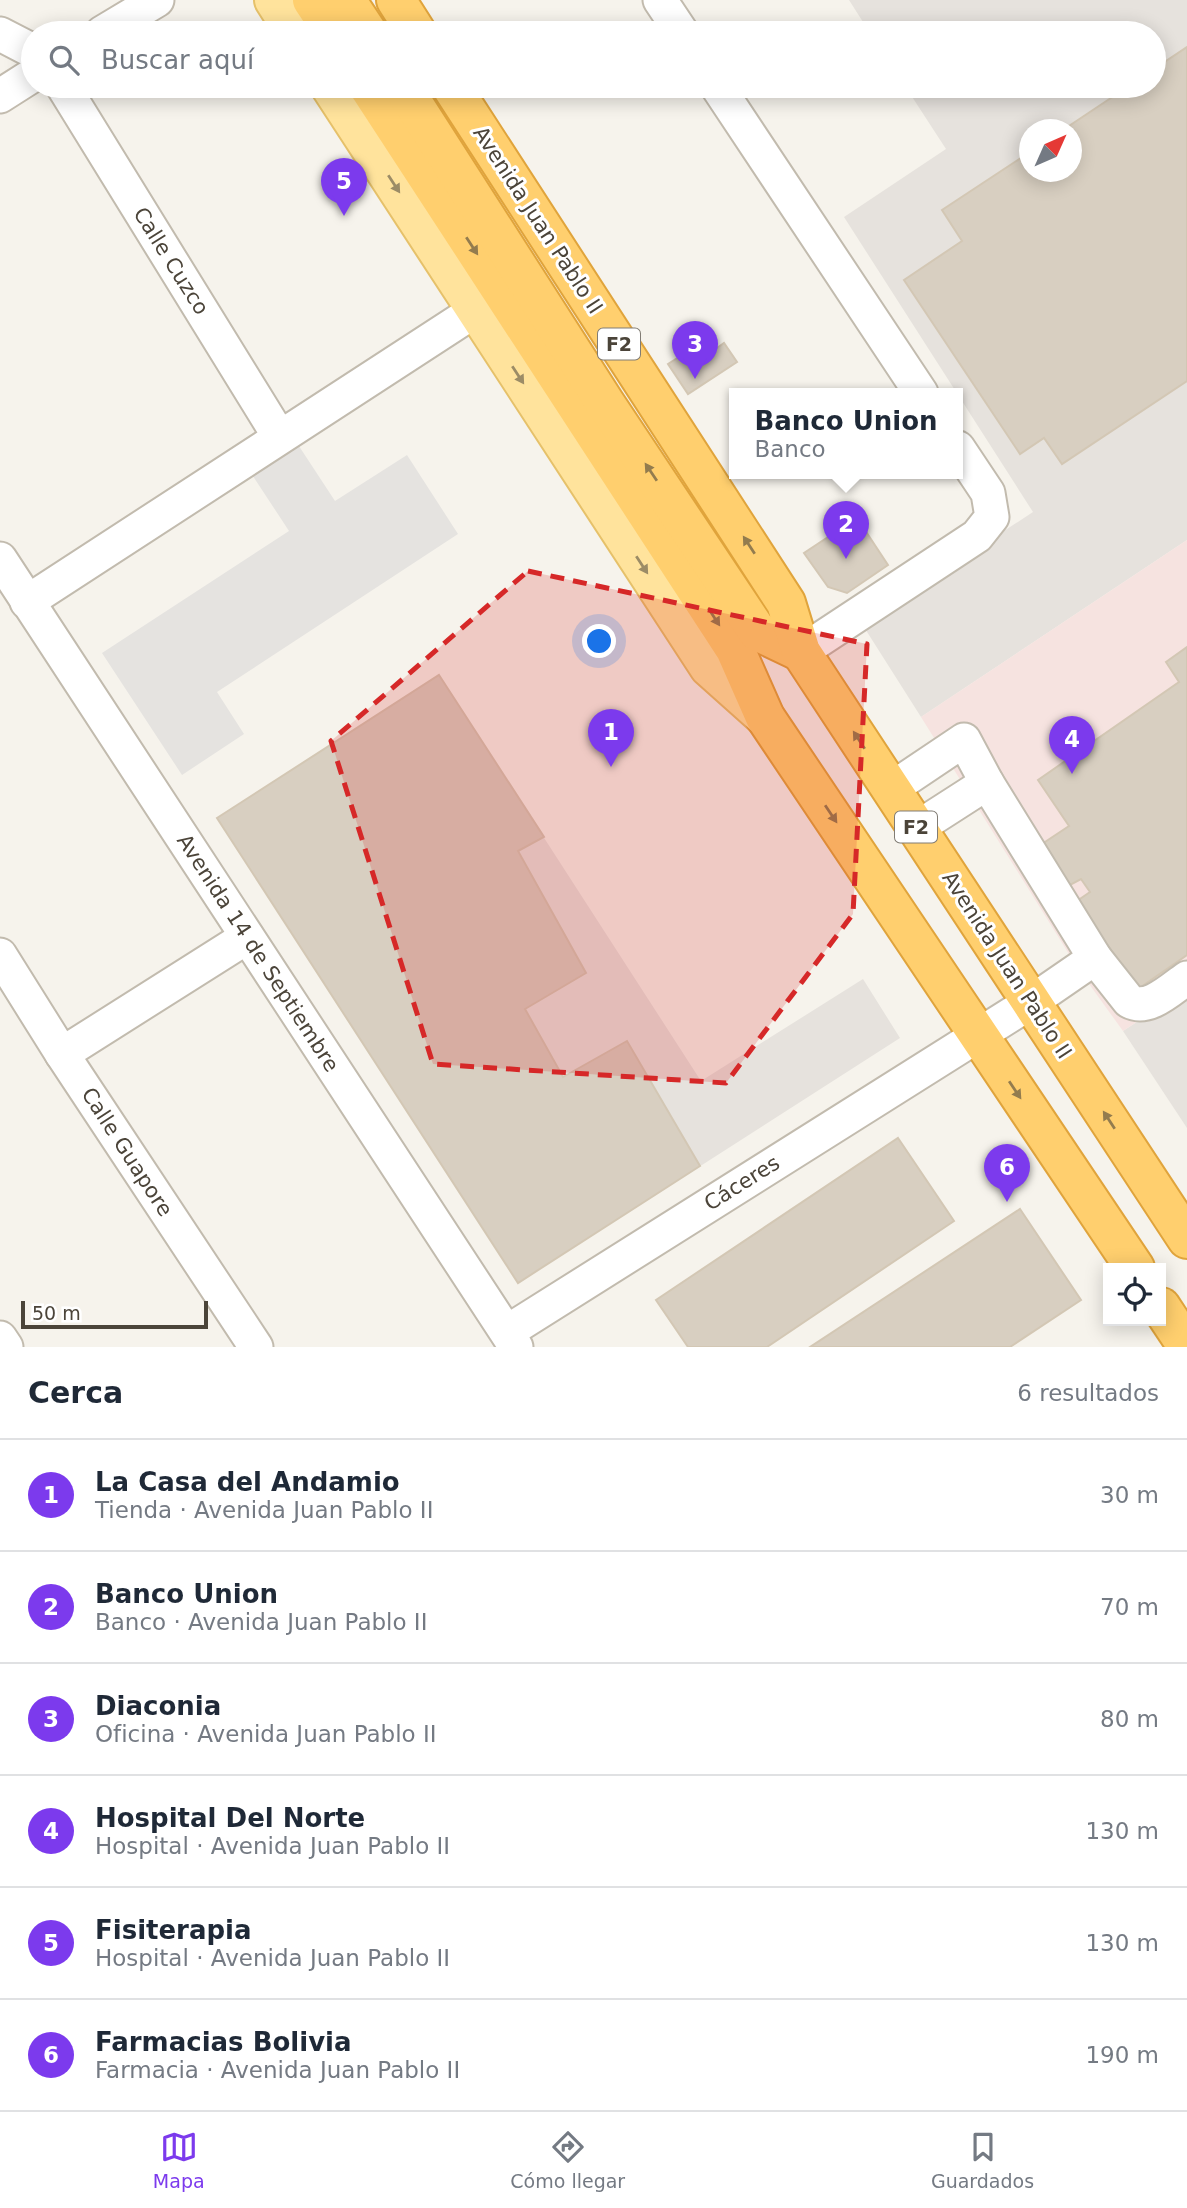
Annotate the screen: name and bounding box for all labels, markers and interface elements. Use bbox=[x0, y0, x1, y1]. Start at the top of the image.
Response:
search box bbox=[21, 21, 1166, 98]
icon: search bbox=[45, 41, 83, 79]
text: Buscar aquí bbox=[101, 45, 254, 75]
north arrow bbox=[1019, 119, 1082, 182]
street label: Avenida Juan Pablo II bbox=[468, 122, 608, 318]
pin: 5 bbox=[321, 158, 367, 216]
one-way arrow bbox=[387, 174, 400, 194]
street label: Calle Cuzco bbox=[128, 203, 214, 319]
one-way arrow bbox=[465, 236, 478, 256]
pin: 3 bbox=[672, 321, 718, 379]
road number: F2 bbox=[598, 328, 640, 360]
one-way arrow bbox=[511, 365, 524, 384]
popup bbox=[729, 388, 963, 479]
text: Banco Union bbox=[754, 406, 938, 436]
text: Banco bbox=[754, 436, 826, 462]
one-way arrow bbox=[645, 462, 658, 481]
pin: 2 bbox=[823, 501, 869, 559]
one-way arrow bbox=[742, 536, 755, 555]
one-way arrow bbox=[636, 555, 649, 575]
one-way arrow bbox=[707, 607, 720, 626]
your location bbox=[582, 624, 616, 658]
pin: 1 bbox=[588, 709, 634, 767]
pin: 4 bbox=[1049, 716, 1095, 774]
one-way arrow bbox=[852, 731, 866, 749]
one-way arrow bbox=[824, 805, 837, 824]
road number: F2 bbox=[895, 812, 937, 842]
street label: Avenida 14 de Septiembre bbox=[172, 830, 344, 1076]
street label: Avenida Juan Pablo II bbox=[937, 867, 1077, 1063]
one-way arrow bbox=[1009, 1081, 1022, 1100]
street label: Calle Guapore bbox=[76, 1083, 178, 1221]
one-way arrow bbox=[1103, 1110, 1116, 1130]
pin: 6 bbox=[984, 1144, 1030, 1202]
street label: Cáceres bbox=[700, 1151, 784, 1215]
map controls bbox=[1103, 1263, 1166, 1326]
button: locate bbox=[1103, 1263, 1166, 1326]
scale bar bbox=[21, 1298, 208, 1330]
text: 50 m bbox=[32, 1302, 81, 1324]
text: Cerca bbox=[28, 1375, 123, 1410]
text: 6 resultados bbox=[1017, 1380, 1159, 1406]
text: La Casa del Andamio bbox=[95, 1467, 400, 1497]
text: 1 bbox=[43, 1482, 59, 1508]
text: 30 m bbox=[1100, 1482, 1159, 1508]
text: Tienda · Avenida Juan Pablo II bbox=[95, 1497, 433, 1523]
text: Banco Union bbox=[95, 1579, 278, 1609]
text: 2 bbox=[43, 1594, 59, 1620]
text: 70 m bbox=[1100, 1594, 1159, 1620]
text: Banco · Avenida Juan Pablo II bbox=[95, 1609, 427, 1635]
text: Diaconia bbox=[95, 1691, 221, 1721]
text: 3 bbox=[43, 1706, 59, 1732]
text: 80 m bbox=[1100, 1706, 1159, 1732]
text: Oficina · Avenida Juan Pablo II bbox=[95, 1721, 437, 1747]
text: Hospital Del Norte bbox=[95, 1803, 365, 1833]
text: 4 bbox=[43, 1818, 59, 1844]
text: 130 m bbox=[1085, 1818, 1159, 1844]
text: Hospital · Avenida Juan Pablo II bbox=[95, 1833, 450, 1859]
text: Fisiterapia bbox=[95, 1915, 252, 1945]
text: 5 bbox=[43, 1930, 59, 1956]
text: 130 m bbox=[1085, 1930, 1159, 1956]
text: Hospital · Avenida Juan Pablo II bbox=[95, 1945, 450, 1971]
text: Farmacias Bolivia bbox=[95, 2027, 352, 2057]
text: 6 bbox=[43, 2042, 59, 2068]
text: 190 m bbox=[1085, 2042, 1159, 2068]
text: Farmacia · Avenida Juan Pablo II bbox=[95, 2057, 460, 2083]
tab: Mapa bbox=[153, 2128, 205, 2192]
tab: Cómo llegar bbox=[510, 2128, 625, 2192]
tab: Guardados bbox=[931, 2128, 1034, 2192]

